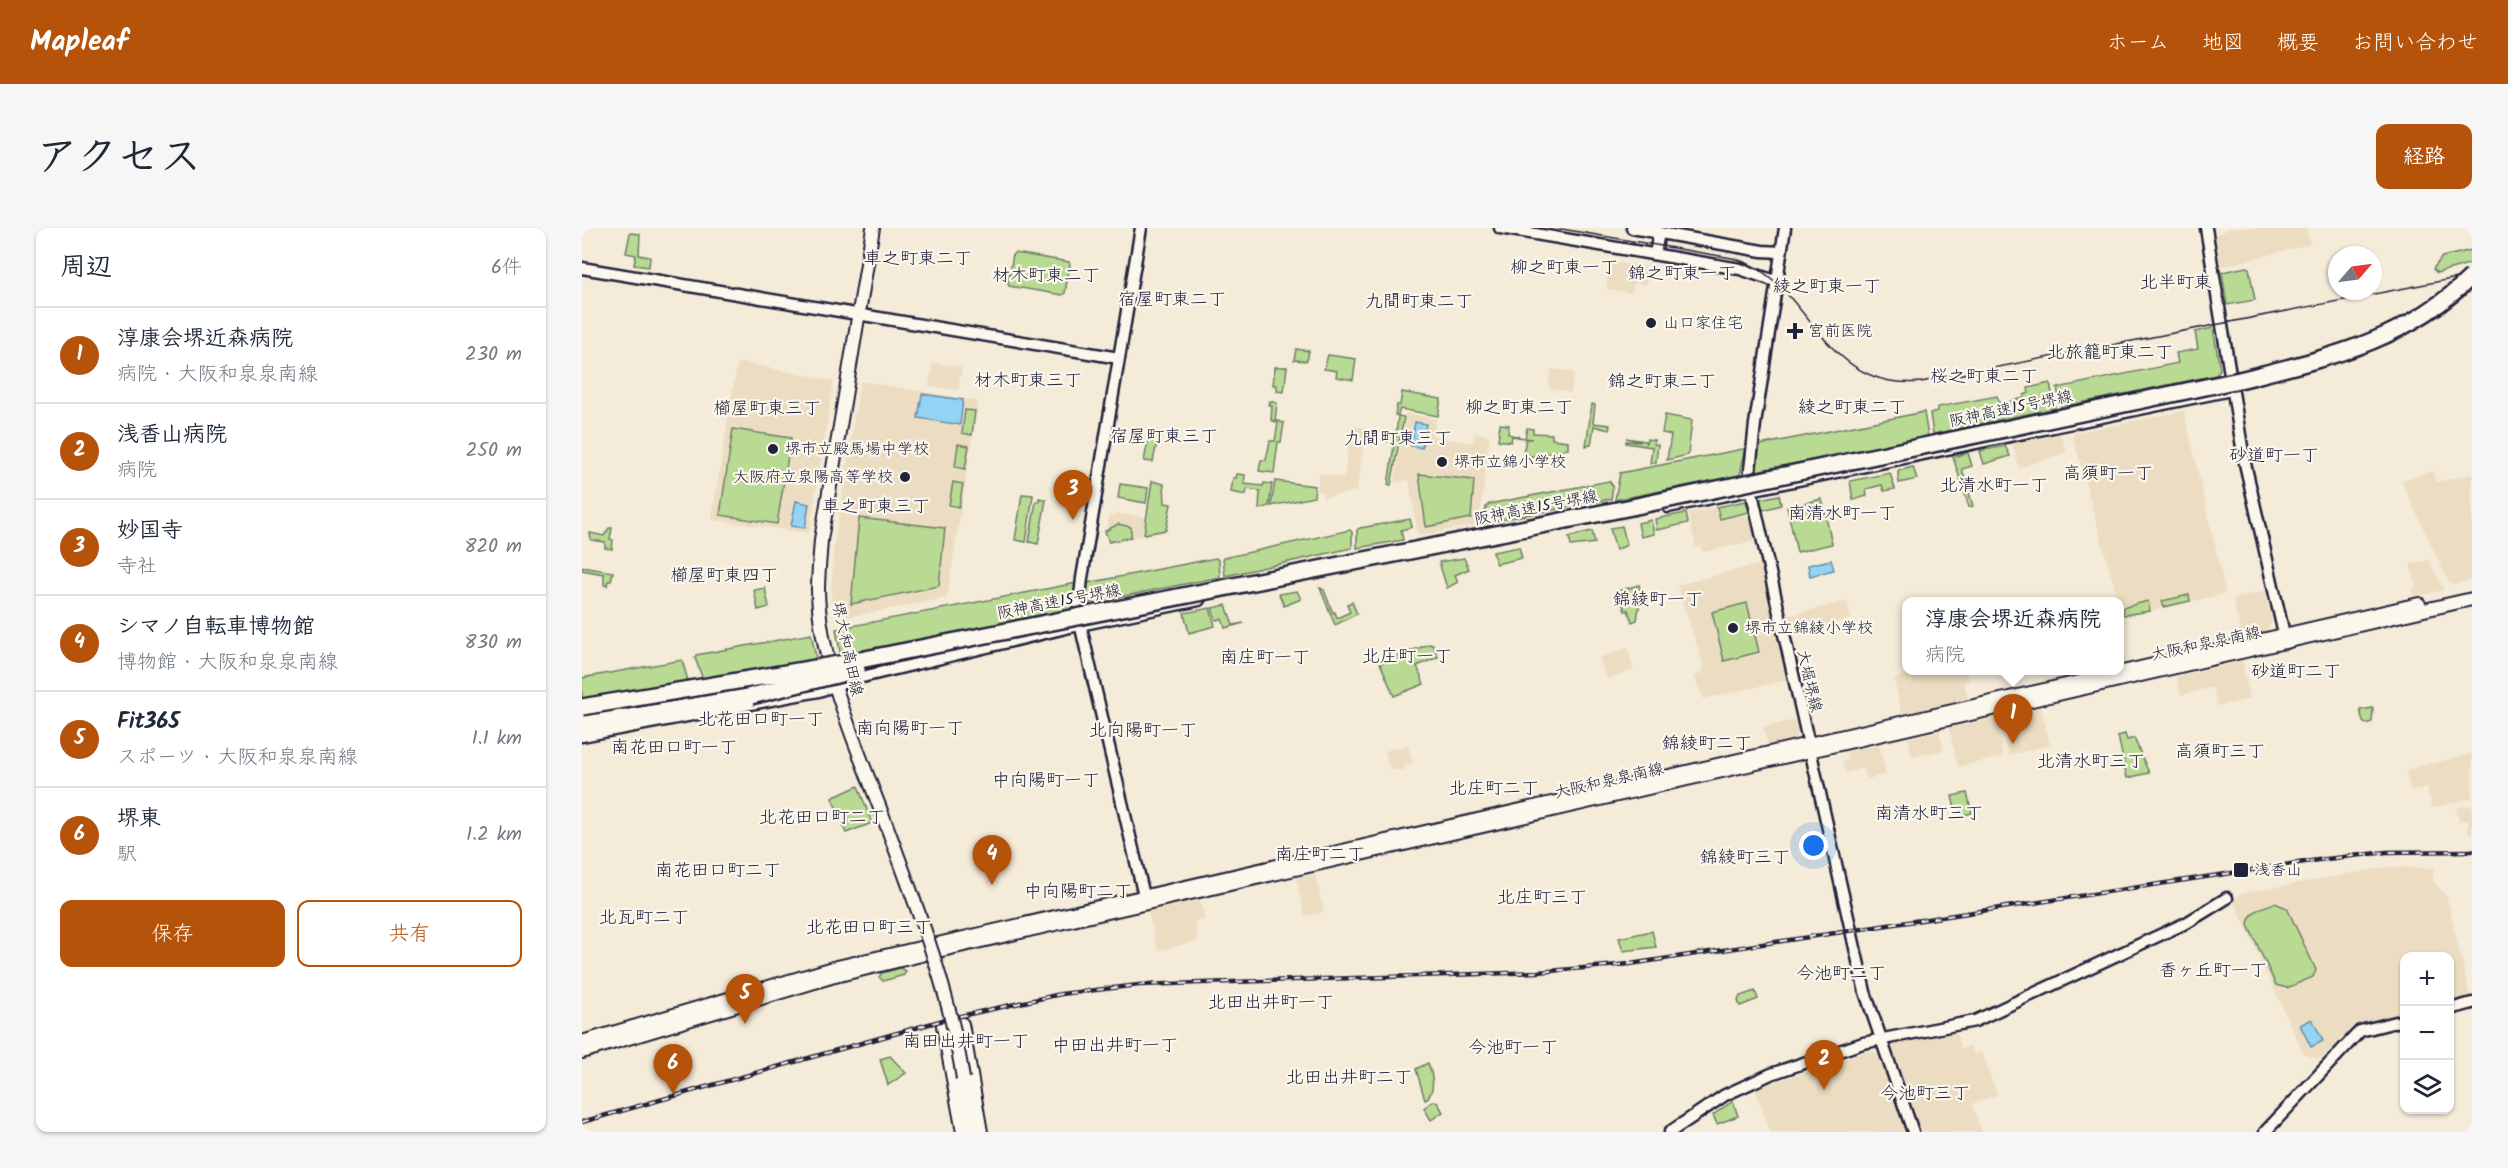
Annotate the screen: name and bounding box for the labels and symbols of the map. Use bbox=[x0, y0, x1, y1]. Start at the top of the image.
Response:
district label: 車之町東二丁 bbox=[864, 245, 972, 274]
north arrow bbox=[2328, 246, 2382, 300]
district label: 柳之町東一丁 bbox=[1510, 254, 1618, 283]
district label: 錦之町東一丁 bbox=[1628, 260, 1736, 289]
district label: 材木町東二丁 bbox=[992, 262, 1100, 291]
district label: 北半町東 bbox=[2140, 269, 2212, 298]
district label: 綾之町東一丁 bbox=[1773, 273, 1881, 302]
district label: 宿屋町東二丁 bbox=[1118, 286, 1226, 315]
district label: 九間町東二丁 bbox=[1365, 288, 1473, 317]
place label: 山口家住宅 bbox=[1663, 311, 1743, 336]
marker: 山口家住宅 bbox=[1644, 316, 1658, 330]
place label: 宮前医院 bbox=[1808, 319, 1872, 344]
marker: 宮前医院 bbox=[1786, 322, 1804, 340]
district label: 北旅籠町東二丁 bbox=[2047, 339, 2173, 368]
district label: 桜之町東二丁 bbox=[1930, 363, 2038, 392]
district label: 材木町東三丁 bbox=[974, 367, 1082, 396]
district label: 錦之町東二丁 bbox=[1608, 368, 1716, 397]
street label: 阪神高速15号堺線 bbox=[1947, 384, 2075, 434]
district label: 柳之町東二丁 bbox=[1465, 394, 1573, 423]
district label: 綾之町東二丁 bbox=[1798, 394, 1906, 423]
district label: 櫛屋町東三丁 bbox=[713, 395, 821, 424]
district label: 宿屋町東三丁 bbox=[1110, 423, 1218, 452]
district label: 九間町東三丁 bbox=[1344, 425, 1452, 454]
place label: 堺市立殿馬場中学校 bbox=[785, 437, 929, 462]
marker: 堺市立殿馬場中学校 bbox=[766, 442, 780, 456]
district label: 砂道町一丁 bbox=[2229, 442, 2319, 471]
place label: 堺市立錦小学校 bbox=[1454, 450, 1566, 475]
marker: 堺市立錦小学校 bbox=[1435, 455, 1449, 469]
district label: 高須町一丁 bbox=[2063, 460, 2153, 489]
place label: 大阪府立泉陽高等学校 bbox=[733, 465, 893, 490]
marker: 大阪府立泉陽高等学校 bbox=[898, 470, 912, 484]
pin: 3 bbox=[1054, 470, 1092, 520]
district label: 北清水町一丁 bbox=[1940, 472, 2048, 501]
street label: 阪神高速15号堺線 bbox=[1472, 484, 1600, 532]
district label: 車之町東三丁 bbox=[822, 493, 930, 522]
district label: 南清水町一丁 bbox=[1788, 500, 1896, 529]
district label: 櫛屋町東四丁 bbox=[670, 562, 778, 591]
street label: 阪神高速15号堺線 bbox=[995, 578, 1123, 626]
district label: 錦綾町一丁 bbox=[1613, 586, 1703, 615]
street label: 堺大和高田線 bbox=[825, 599, 869, 699]
place label: 堺市立錦綾小学校 bbox=[1745, 616, 1873, 641]
street label: 大阪和泉泉南線 bbox=[2149, 620, 2263, 668]
marker: 堺市立錦綾小学校 bbox=[1726, 621, 1740, 635]
district label: 北庄町一丁 bbox=[1362, 643, 1452, 672]
district label: 南庄町一丁 bbox=[1220, 644, 1310, 673]
street label: 大堀堺線 bbox=[1790, 647, 1828, 715]
district label: 砂道町二丁 bbox=[2251, 658, 2341, 687]
pin: 1 bbox=[1994, 694, 2032, 744]
district label: 北花田口町一丁 bbox=[698, 706, 824, 735]
district label: 南向陽町一丁 bbox=[856, 715, 964, 744]
district label: 北向陽町一丁 bbox=[1089, 717, 1197, 746]
district label: 錦綾町二丁 bbox=[1662, 730, 1752, 759]
district label: 南花田口町一丁 bbox=[611, 734, 737, 763]
district label: 高須町三丁 bbox=[2175, 738, 2265, 767]
district label: 北清水町三丁 bbox=[2037, 748, 2145, 777]
street label: 大阪和泉泉南線 bbox=[1552, 756, 1666, 806]
district label: 中向陽町一丁 bbox=[992, 767, 1100, 796]
district label: 北庄町二丁 bbox=[1449, 775, 1539, 804]
district label: 南清水町三丁 bbox=[1875, 800, 1983, 829]
district label: 北花田口町二丁 bbox=[759, 804, 885, 833]
your location bbox=[1799, 831, 1828, 860]
pin: 4 bbox=[972, 836, 1012, 885]
district label: 南庄町二丁 bbox=[1275, 841, 1365, 870]
district label: 錦綾町三丁 bbox=[1700, 844, 1790, 873]
district label: 南花田口町二丁 bbox=[655, 857, 781, 886]
place label: 浅香山 bbox=[2254, 858, 2302, 883]
marker: 浅香山 bbox=[2232, 861, 2250, 879]
district label: 中向陽町二丁 bbox=[1024, 878, 1132, 907]
district label: 北庄町三丁 bbox=[1497, 884, 1587, 913]
district label: 北瓦町二丁 bbox=[599, 904, 689, 933]
district label: 北花田口町三丁 bbox=[806, 914, 932, 943]
district label: 香ヶ丘町一丁 bbox=[2159, 957, 2267, 986]
district label: 今池町二丁 bbox=[1796, 960, 1886, 989]
pin: 5 bbox=[726, 974, 764, 1024]
district label: 北田出井町一丁 bbox=[1208, 989, 1334, 1018]
district label: 南田出井町一丁 bbox=[903, 1028, 1029, 1057]
district label: 中田出井町一丁 bbox=[1052, 1032, 1178, 1061]
district label: 今池町一丁 bbox=[1468, 1034, 1558, 1063]
pin: 2 bbox=[1804, 1040, 1844, 1090]
pin: 6 bbox=[654, 1044, 692, 1094]
district label: 北田出井町二丁 bbox=[1286, 1064, 1412, 1093]
district label: 今池町三丁 bbox=[1880, 1080, 1970, 1109]

